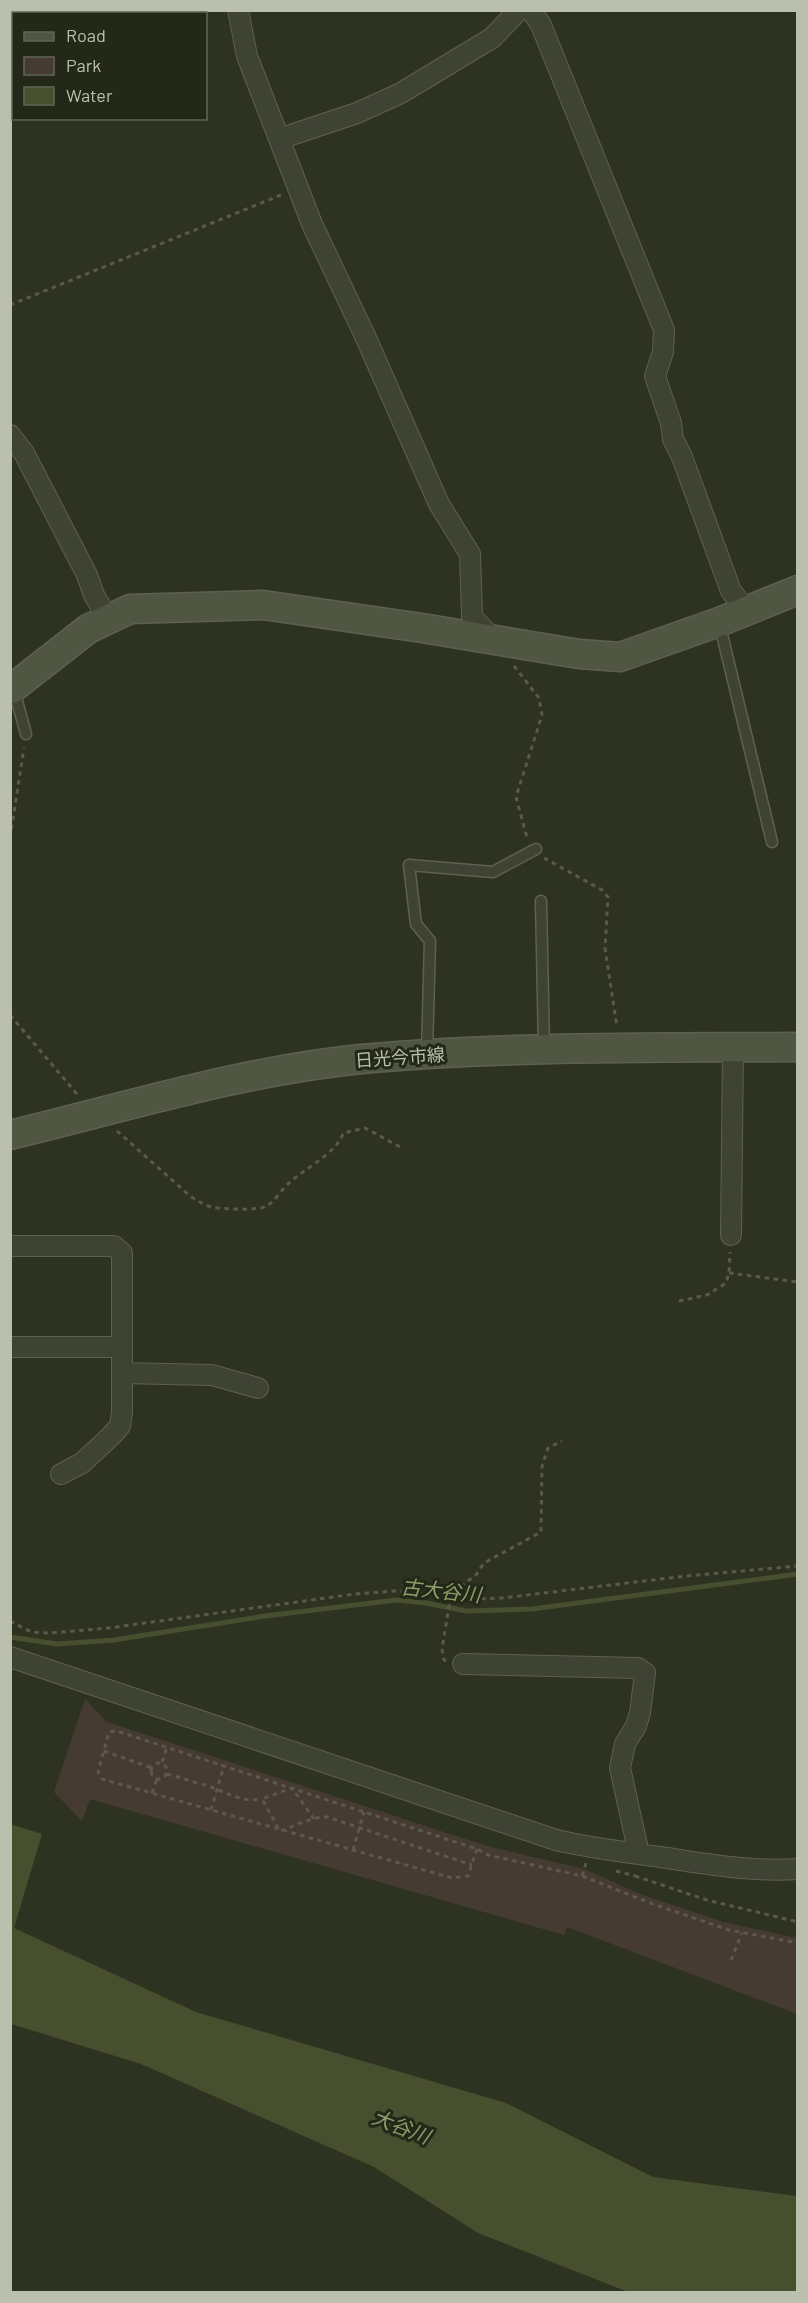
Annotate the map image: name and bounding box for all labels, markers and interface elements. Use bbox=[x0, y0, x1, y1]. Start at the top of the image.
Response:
legend bbox=[12, 12, 207, 120]
text: Road bbox=[66, 24, 106, 46]
text: Park bbox=[66, 54, 101, 76]
text: Water bbox=[66, 84, 113, 106]
street label: 日光今市線 bbox=[354, 1043, 446, 1071]
water label: 古大谷川 bbox=[400, 1574, 484, 1606]
water label: 大谷川 bbox=[369, 2104, 436, 2149]

